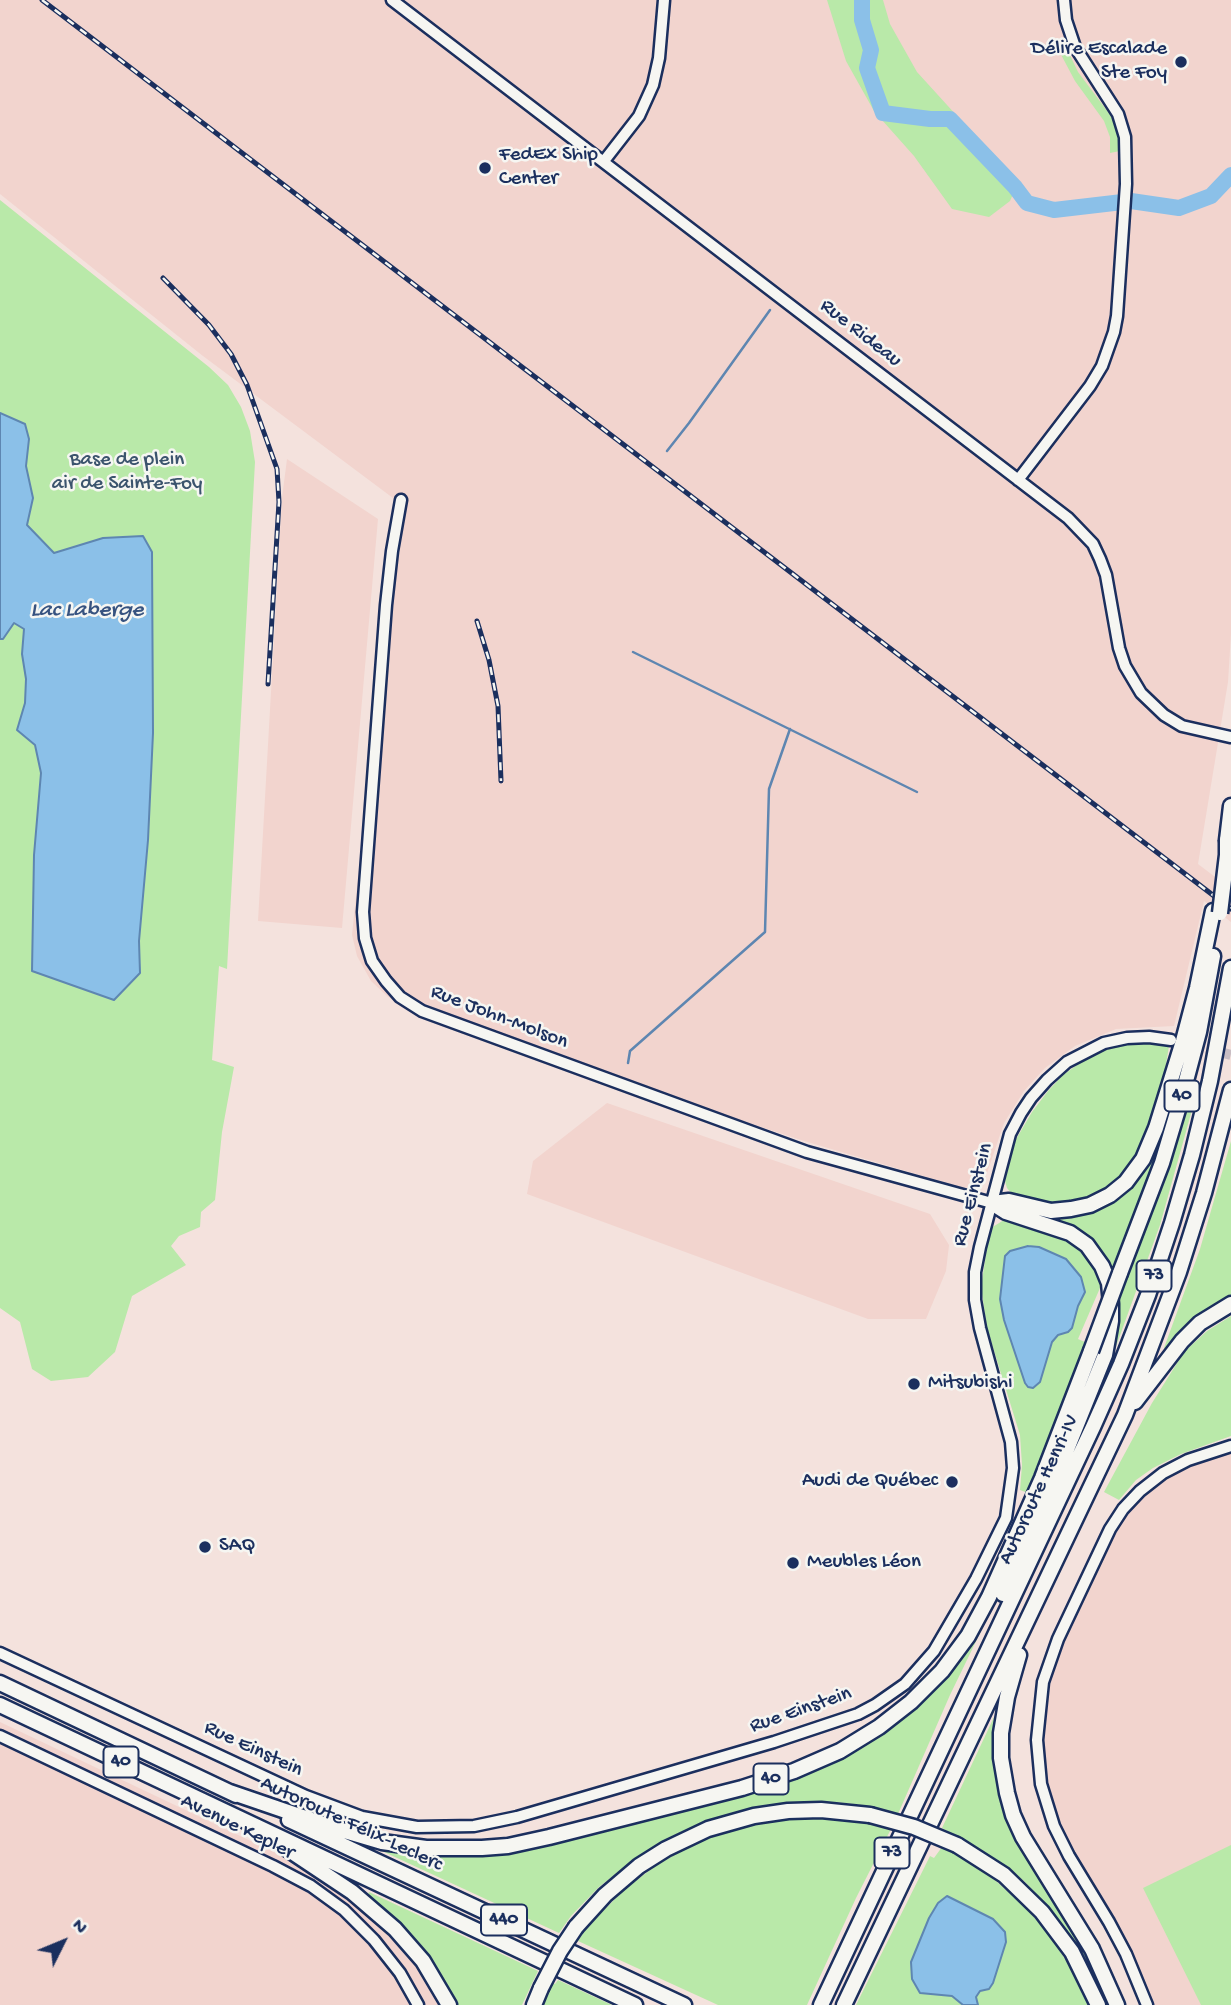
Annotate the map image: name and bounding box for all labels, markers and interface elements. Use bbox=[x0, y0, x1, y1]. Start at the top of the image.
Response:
place label: Délire Escalade Ste Foy bbox=[1031, 37, 1167, 87]
marker: Délire Escalade Ste Foy bbox=[1173, 54, 1189, 70]
place label: FedEx Ship Center bbox=[499, 143, 598, 193]
marker: FedEx Ship Center bbox=[477, 160, 493, 176]
street label: Rue Rideau bbox=[814, 294, 906, 374]
park label: Base de plein air de Sainte-Foy bbox=[52, 448, 202, 498]
water label: Lac Laberge bbox=[31, 597, 143, 625]
street label: Rue John-Molson bbox=[427, 980, 571, 1056]
road number: 40 bbox=[1164, 1080, 1200, 1112]
street label: Rue Einstein bbox=[948, 1141, 1000, 1249]
road number: 73 bbox=[1136, 1260, 1172, 1292]
place label: Mitsubishi bbox=[928, 1371, 1012, 1397]
marker: Mitsubishi bbox=[906, 1376, 922, 1392]
street label: Autoroute Henri-IV bbox=[994, 1411, 1086, 1569]
place label: Audi de Québec bbox=[802, 1469, 938, 1495]
marker: Audi de Québec bbox=[944, 1474, 960, 1490]
place label: SAQ bbox=[219, 1534, 255, 1560]
marker: SAQ bbox=[197, 1539, 213, 1555]
place label: Meubles Léon bbox=[807, 1550, 921, 1576]
marker: Meubles Léon bbox=[785, 1555, 801, 1571]
street label: Rue Einstein bbox=[747, 1682, 855, 1740]
street label: Rue Einstein bbox=[200, 1716, 306, 1784]
road number: 40 bbox=[104, 1746, 138, 1778]
road number: 40 bbox=[754, 1764, 788, 1794]
street label: Autoroute Félix-Leclerc bbox=[256, 1772, 446, 1878]
street label: Avenue Kepler bbox=[176, 1790, 298, 1866]
road number: 73 bbox=[874, 1838, 910, 1868]
road number: 440 bbox=[481, 1904, 527, 1936]
north arrow bbox=[28, 1907, 98, 1977]
text: N bbox=[66, 1915, 91, 1940]

